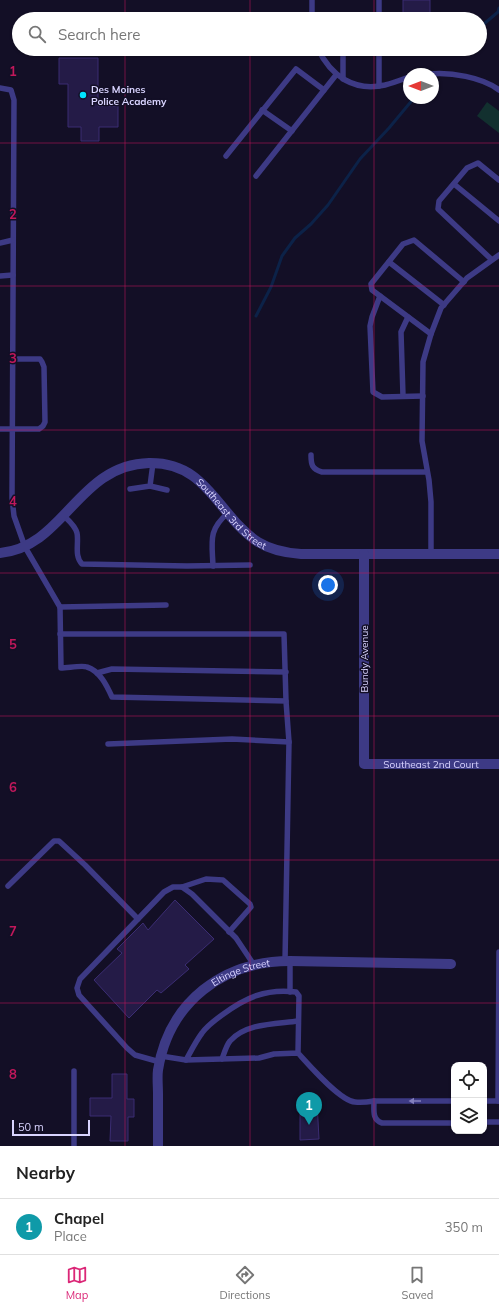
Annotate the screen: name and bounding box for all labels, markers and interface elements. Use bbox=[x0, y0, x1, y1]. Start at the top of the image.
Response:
search box bbox=[12, 12, 487, 56]
icon: search bbox=[26, 23, 48, 45]
text: Search here bbox=[58, 25, 140, 44]
text: 1 bbox=[9, 63, 17, 79]
north arrow bbox=[403, 68, 439, 104]
place label: Des Moines Police Academy bbox=[91, 83, 167, 108]
marker: Des Moines Police Academy bbox=[78, 90, 88, 100]
text: 2 bbox=[9, 206, 17, 222]
text: 3 bbox=[9, 350, 17, 366]
street label: Southeast 3rd Street bbox=[194, 475, 269, 552]
text: 4 bbox=[9, 493, 17, 509]
your location bbox=[318, 575, 338, 595]
street label: Bundy Avenue bbox=[358, 625, 371, 693]
text: 5 bbox=[9, 636, 17, 652]
street label: Southeast 2nd Court bbox=[383, 758, 479, 771]
text: 6 bbox=[9, 779, 17, 795]
text: 7 bbox=[9, 923, 17, 939]
street label: Eltinge Street bbox=[209, 956, 271, 989]
map controls bbox=[451, 1062, 487, 1134]
button: locate bbox=[451, 1062, 487, 1098]
text: 8 bbox=[9, 1066, 17, 1082]
pin: 1 bbox=[296, 1092, 322, 1125]
one-way arrow bbox=[408, 1098, 421, 1104]
button: layers bbox=[451, 1098, 487, 1134]
scale bar bbox=[12, 1118, 90, 1137]
text: 50 m bbox=[18, 1120, 44, 1134]
text: Nearby bbox=[16, 1162, 75, 1183]
text: Chapel bbox=[54, 1209, 104, 1228]
text: 1 bbox=[25, 1219, 33, 1235]
text: 350 m bbox=[445, 1219, 483, 1235]
text: Place bbox=[54, 1228, 87, 1244]
tab: Map bbox=[66, 1264, 88, 1302]
tab: Directions bbox=[220, 1264, 270, 1302]
tab: Saved bbox=[402, 1264, 433, 1302]

